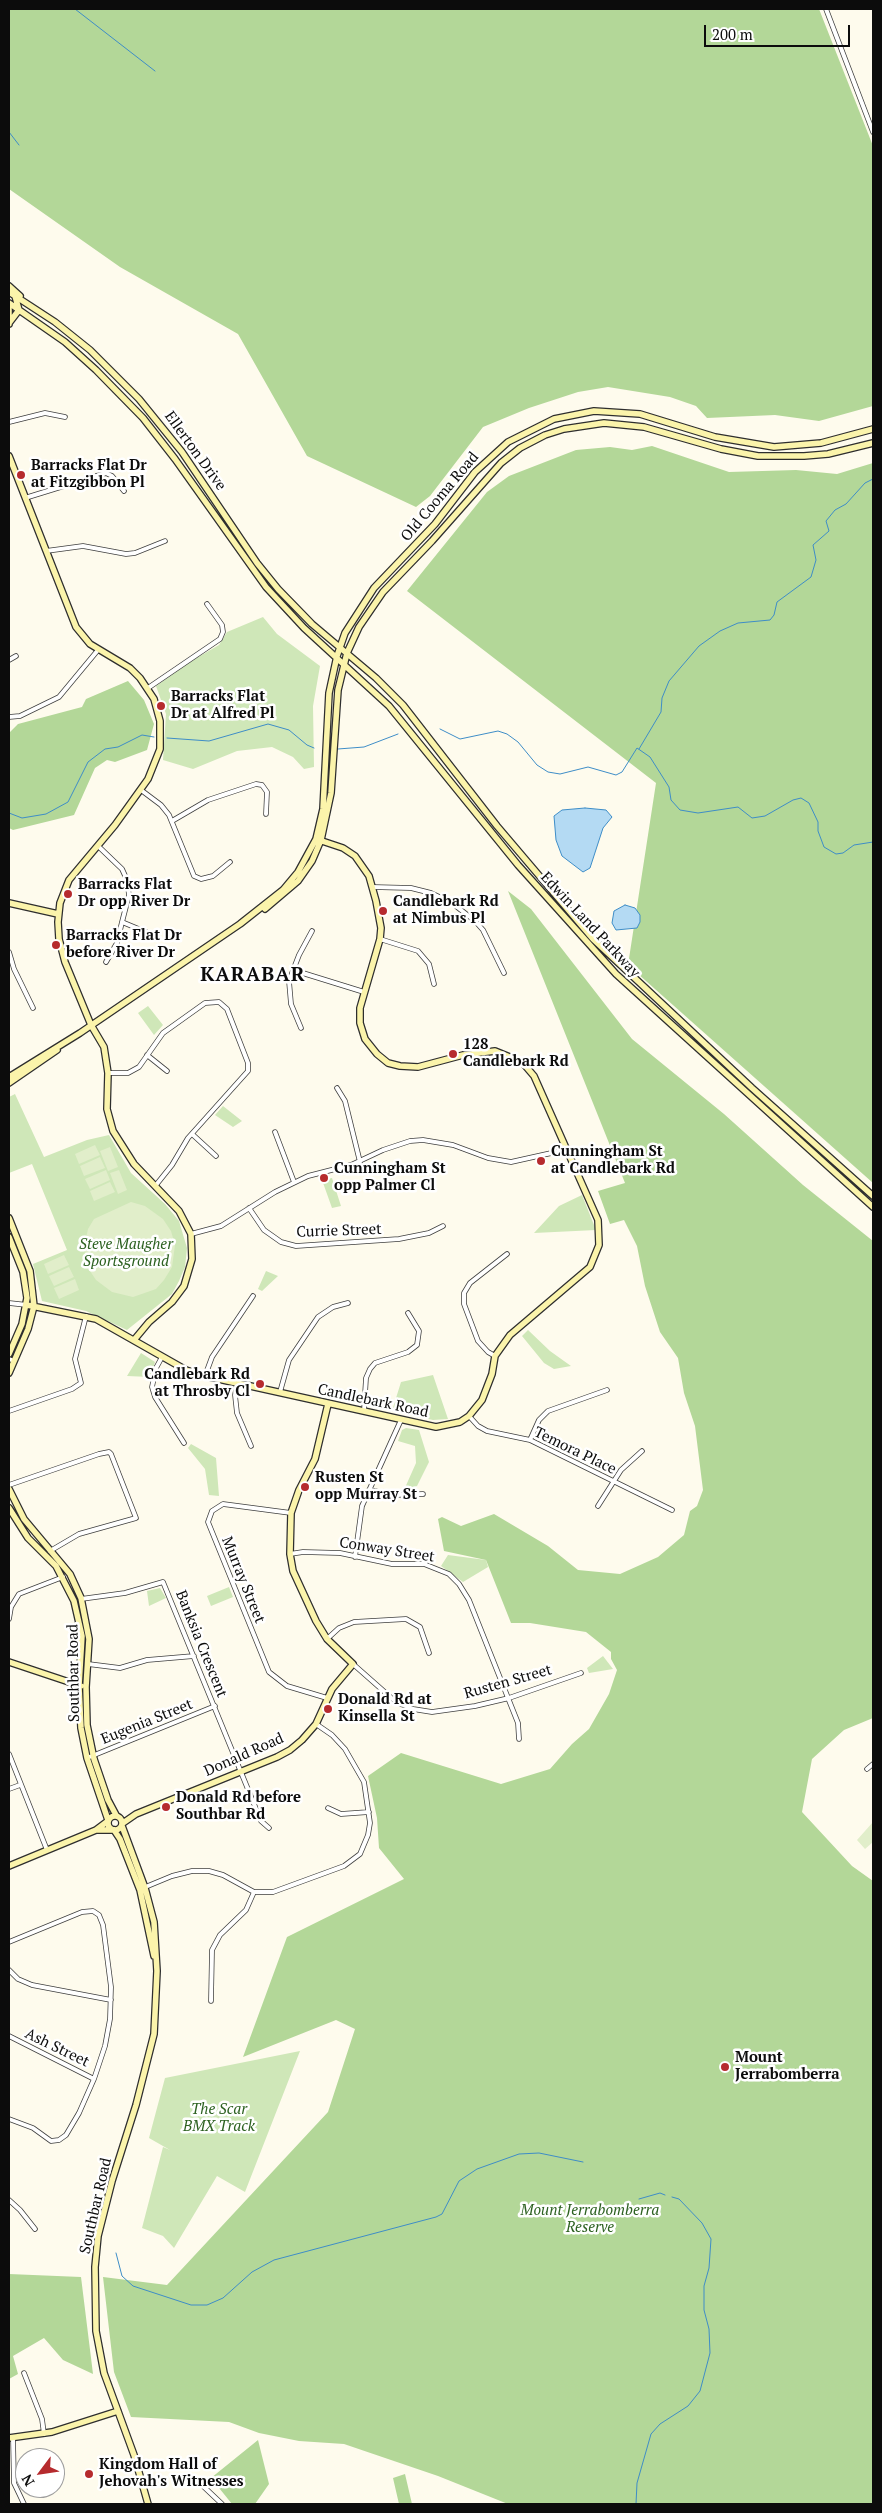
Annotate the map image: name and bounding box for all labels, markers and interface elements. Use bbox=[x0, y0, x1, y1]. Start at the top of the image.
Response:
scale bar bbox=[707, 15, 853, 47]
text: 200 m bbox=[712, 24, 753, 44]
street label: Ellerton Drive bbox=[160, 408, 230, 494]
street label: Old Cooma Road bbox=[397, 449, 483, 545]
place label: Barracks Flat Dr at Fitzgibbon Pl bbox=[31, 457, 147, 492]
marker: Barracks Flat Dr at Fitzgibbon Pl bbox=[15, 469, 27, 481]
place label: Barracks Flat Dr at Alfred Pl bbox=[171, 688, 275, 723]
marker: Barracks Flat Dr at Alfred Pl bbox=[155, 700, 167, 712]
street label: Edwin Land Parkway bbox=[536, 868, 644, 982]
place label: Barracks Flat Dr opp River Dr bbox=[78, 876, 190, 911]
marker: Barracks Flat Dr opp River Dr bbox=[62, 888, 74, 900]
place label: Candlebark Rd at Nimbus Pl bbox=[393, 893, 499, 928]
marker: Candlebark Rd at Nimbus Pl bbox=[377, 905, 389, 917]
place label: Barracks Flat Dr before River Dr bbox=[66, 927, 182, 962]
marker: Barracks Flat Dr before River Dr bbox=[50, 939, 62, 951]
district label: KARABAR bbox=[199, 963, 307, 987]
place label: 128 Candlebark Rd bbox=[463, 1036, 569, 1071]
marker: 128 Candlebark Rd bbox=[447, 1048, 459, 1060]
place label: Cunningham St at Candlebark Rd bbox=[551, 1143, 675, 1178]
marker: Cunningham St at Candlebark Rd bbox=[535, 1155, 547, 1167]
place label: Cunningham St opp Palmer Cl bbox=[334, 1160, 446, 1195]
marker: Cunningham St opp Palmer Cl bbox=[318, 1172, 330, 1184]
street label: Currie Street bbox=[296, 1221, 382, 1241]
park label: Steve Maugher Sportsground bbox=[79, 1236, 173, 1271]
place label: Candlebark Rd at Throsby Cl bbox=[144, 1366, 250, 1401]
marker: Candlebark Rd at Throsby Cl bbox=[254, 1378, 266, 1390]
street label: Candlebark Road bbox=[316, 1380, 430, 1422]
street label: Temora Place bbox=[531, 1423, 619, 1479]
place label: Rusten St opp Murray St bbox=[315, 1469, 417, 1504]
marker: Rusten St opp Murray St bbox=[299, 1481, 311, 1493]
street label: Murray Street bbox=[217, 1534, 269, 1626]
street label: Conway Street bbox=[338, 1534, 436, 1566]
street label: Banksia Crescent bbox=[171, 1588, 231, 1700]
street label: Southbar Road bbox=[64, 1624, 84, 1722]
street label: Rusten Street bbox=[462, 1661, 554, 1703]
place label: Donald Rd at Kinsella St bbox=[338, 1691, 432, 1726]
street label: Eugenia Street bbox=[98, 1695, 196, 1749]
marker: Donald Rd at Kinsella St bbox=[322, 1703, 334, 1715]
street label: Donald Road bbox=[201, 1729, 287, 1781]
place label: Donald Rd before Southbar Rd bbox=[176, 1789, 301, 1824]
marker: Donald Rd before Southbar Rd bbox=[160, 1801, 172, 1813]
street label: Ash Street bbox=[22, 2025, 92, 2071]
place label: Mount Jerrabomberra bbox=[735, 2049, 840, 2084]
marker: Mount Jerrabomberra bbox=[719, 2061, 731, 2073]
park label: The Scar BMX Track bbox=[183, 2101, 255, 2136]
street label: Southbar Road bbox=[76, 2156, 116, 2256]
park label: Mount Jerrabomberra Reserve bbox=[521, 2202, 659, 2237]
north arrow bbox=[15, 2448, 65, 2498]
place label: Kingdom Hall of Jehovah's Witnesses bbox=[99, 2456, 244, 2491]
marker: Kingdom Hall of Jehovah's Witnesses bbox=[83, 2468, 95, 2480]
text: N bbox=[17, 2471, 38, 2490]

